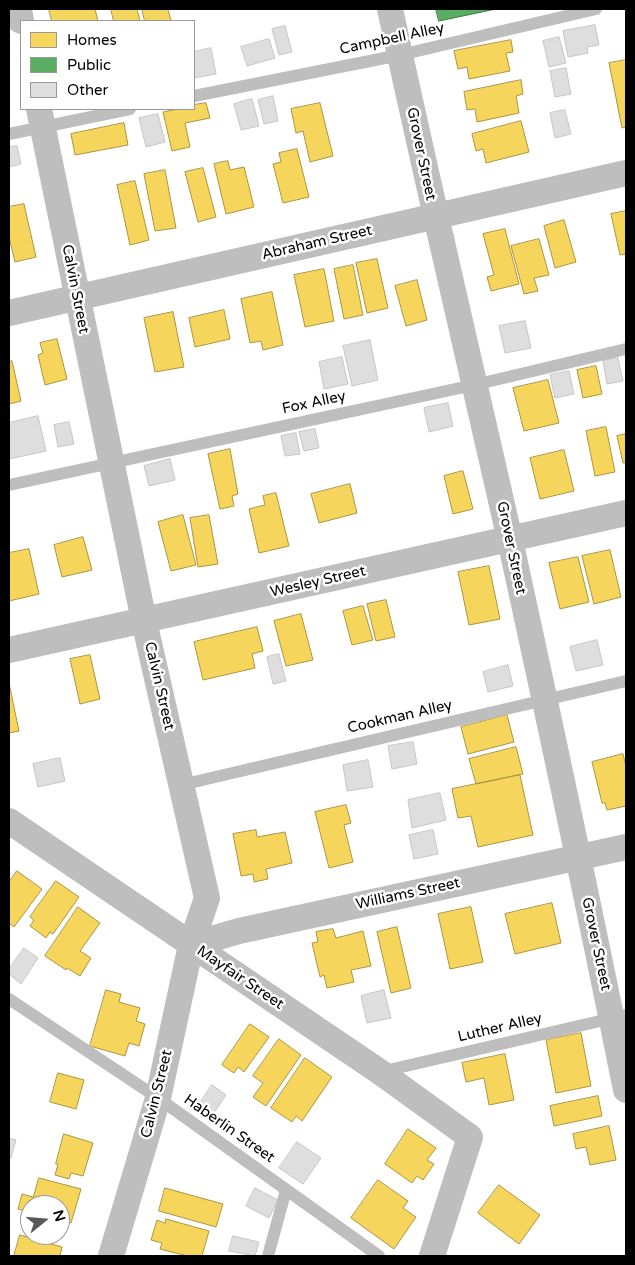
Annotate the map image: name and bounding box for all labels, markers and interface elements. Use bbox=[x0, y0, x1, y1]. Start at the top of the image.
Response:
street label: Campbell Alley bbox=[338, 19, 446, 59]
legend bbox=[20, 20, 195, 110]
text: Homes bbox=[67, 31, 117, 49]
text: Public bbox=[67, 56, 111, 74]
text: Other bbox=[67, 81, 108, 99]
street label: Grover Street bbox=[402, 106, 440, 202]
street label: Abraham Street bbox=[260, 222, 374, 264]
street label: Calvin Street bbox=[58, 243, 92, 335]
street label: Fox Alley bbox=[281, 387, 347, 419]
street label: Grover Street bbox=[492, 500, 530, 596]
street label: Wesley Street bbox=[269, 562, 367, 602]
street label: Calvin Street bbox=[140, 640, 178, 732]
street label: Cookman Alley bbox=[346, 696, 454, 738]
street label: Williams Street bbox=[354, 874, 462, 914]
street label: Grover Street bbox=[577, 896, 615, 992]
street label: Mayfair Street bbox=[193, 942, 287, 1014]
street label: Luther Alley bbox=[456, 1010, 544, 1046]
street label: Calvin Street bbox=[137, 1048, 177, 1140]
street label: Haberlin Street bbox=[180, 1091, 278, 1167]
north arrow bbox=[20, 1195, 70, 1245]
text: N bbox=[49, 1208, 69, 1224]

